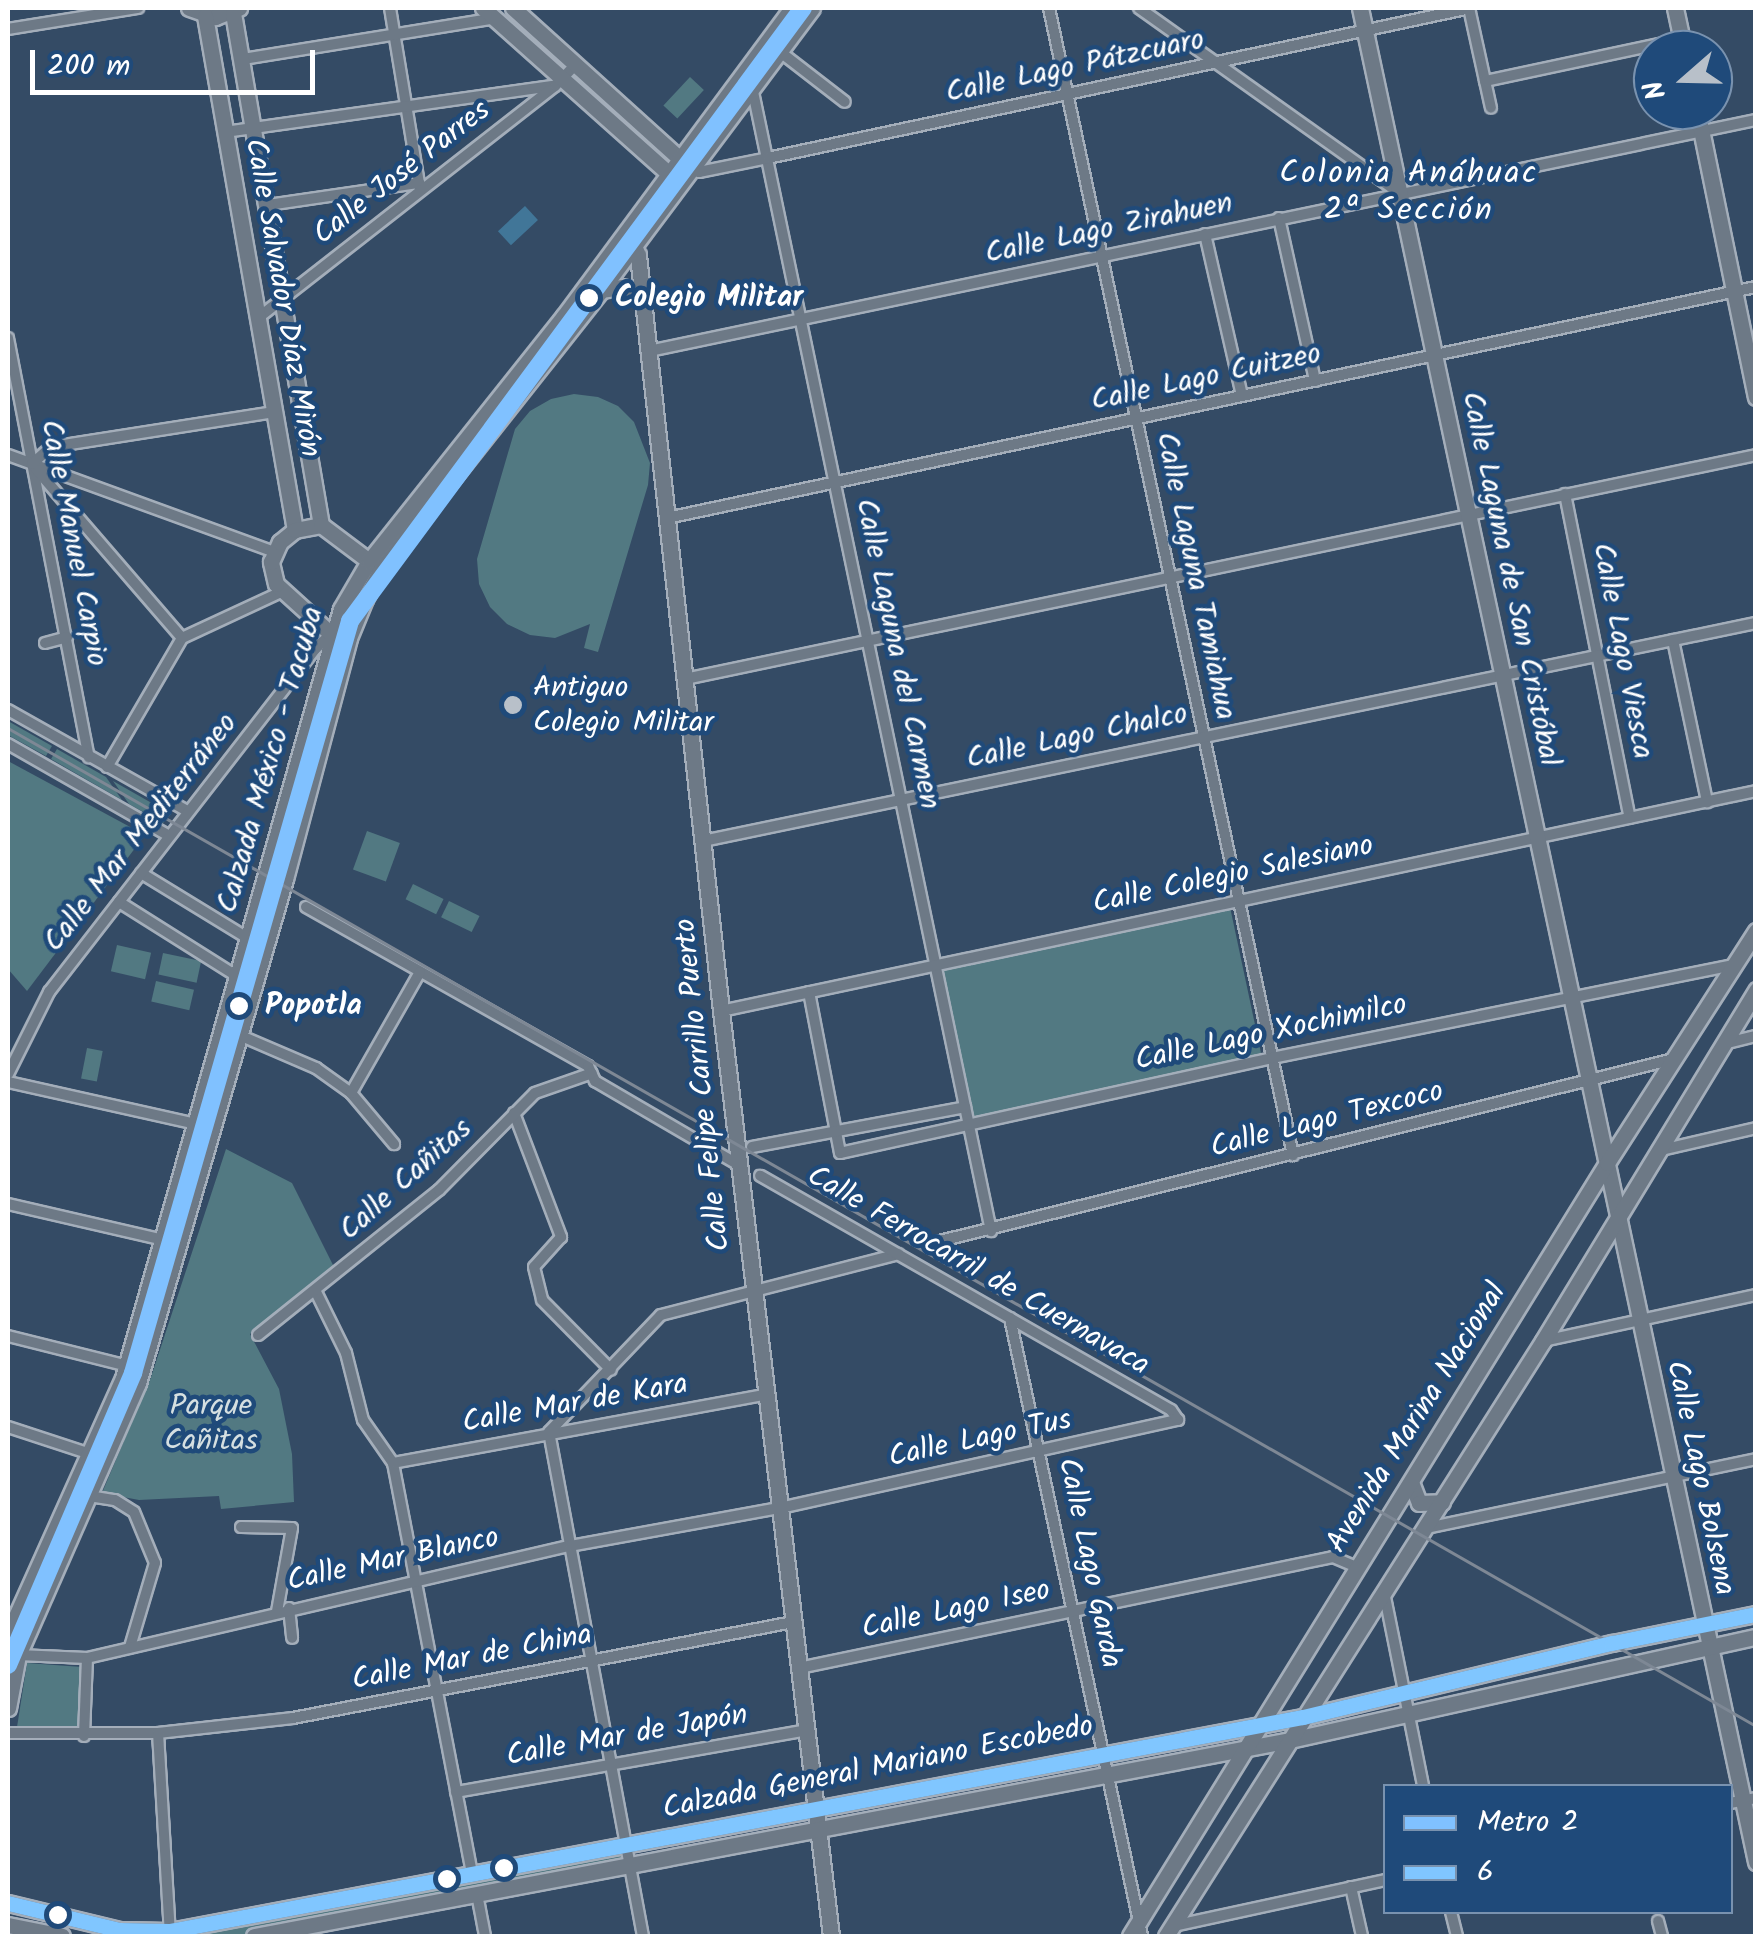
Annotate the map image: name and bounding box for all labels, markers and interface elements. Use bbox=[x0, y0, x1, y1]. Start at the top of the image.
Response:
street label: Calle Lago Pátzcuaro bbox=[943, 22, 1207, 112]
scale bar bbox=[35, 30, 320, 92]
north arrow bbox=[1633, 30, 1733, 130]
text: 200 m bbox=[47, 43, 130, 91]
text: N bbox=[1632, 74, 1680, 106]
street label: Calle José Parres bbox=[306, 93, 498, 253]
street label: Calle Salvador Díaz Mirón bbox=[236, 136, 328, 460]
district label: Colonia Anáhuac 2ª Sección bbox=[1279, 156, 1539, 231]
street label: Calle Lago Zirahuen bbox=[982, 185, 1236, 273]
place label: Colegio Militar bbox=[615, 280, 803, 316]
marker: Colegio Militar bbox=[572, 281, 606, 315]
street label: Calle Lago Cuitzeo bbox=[1088, 336, 1324, 420]
street label: Calle Laguna de San Cristóbal bbox=[1453, 388, 1567, 770]
street label: Calle Manuel Carpio bbox=[31, 417, 115, 669]
street label: Calle Laguna Tamiahua bbox=[1147, 429, 1243, 723]
street label: Calle Laguna del Carmen bbox=[846, 495, 948, 813]
street label: Calle Lago Viesca bbox=[1583, 540, 1661, 762]
street label: Calzada México - Tacuba bbox=[210, 603, 332, 917]
place label: Antiguo Colegio Militar bbox=[533, 670, 713, 740]
marker: Antiguo Colegio Militar bbox=[502, 694, 524, 716]
street label: Calle Lago Chalco bbox=[963, 696, 1191, 778]
street label: Calle Mar Mediterráneo bbox=[36, 706, 246, 960]
street label: Calle Colegio Salesiano bbox=[1089, 828, 1377, 922]
street label: Calle Felipe Carrillo Puerto bbox=[668, 917, 738, 1253]
street label: Calle Lago Xochimilco bbox=[1132, 987, 1410, 1079]
place label: Popotla bbox=[265, 988, 362, 1024]
marker: Popotla bbox=[222, 989, 256, 1023]
street label: Calle Lago Texcoco bbox=[1207, 1074, 1447, 1166]
street label: Calle Cañitas bbox=[332, 1111, 480, 1249]
street label: Calle Ferrocarril de Cuernavaca bbox=[800, 1158, 1156, 1384]
street label: Avenida Marina Nacional bbox=[1319, 1276, 1515, 1560]
street label: Calle Lago Bolsena bbox=[1658, 1357, 1742, 1599]
street label: Calle Mar de Kara bbox=[459, 1366, 691, 1442]
park label: Parque Cañitas bbox=[164, 1388, 258, 1458]
street label: Calle Lago Tus bbox=[885, 1402, 1075, 1476]
street label: Calle Lago Garda bbox=[1049, 1455, 1129, 1671]
street label: Calle Mar Blanco bbox=[284, 1520, 502, 1600]
street label: Calle Lago Iseo bbox=[858, 1572, 1054, 1648]
street label: Calle Mar de China bbox=[349, 1617, 595, 1699]
street label: Calle Mar de Japón bbox=[503, 1697, 751, 1775]
street label: Calzada General Mariano Escobedo bbox=[660, 1709, 1096, 1827]
legend bbox=[1383, 1784, 1733, 1914]
text: Metro 2 bbox=[1477, 1799, 1579, 1847]
text: 6 bbox=[1477, 1849, 1494, 1897]
unlabelled marker bbox=[494, 1858, 514, 1878]
unlabelled marker bbox=[437, 1869, 457, 1889]
unlabelled marker bbox=[48, 1905, 68, 1925]

